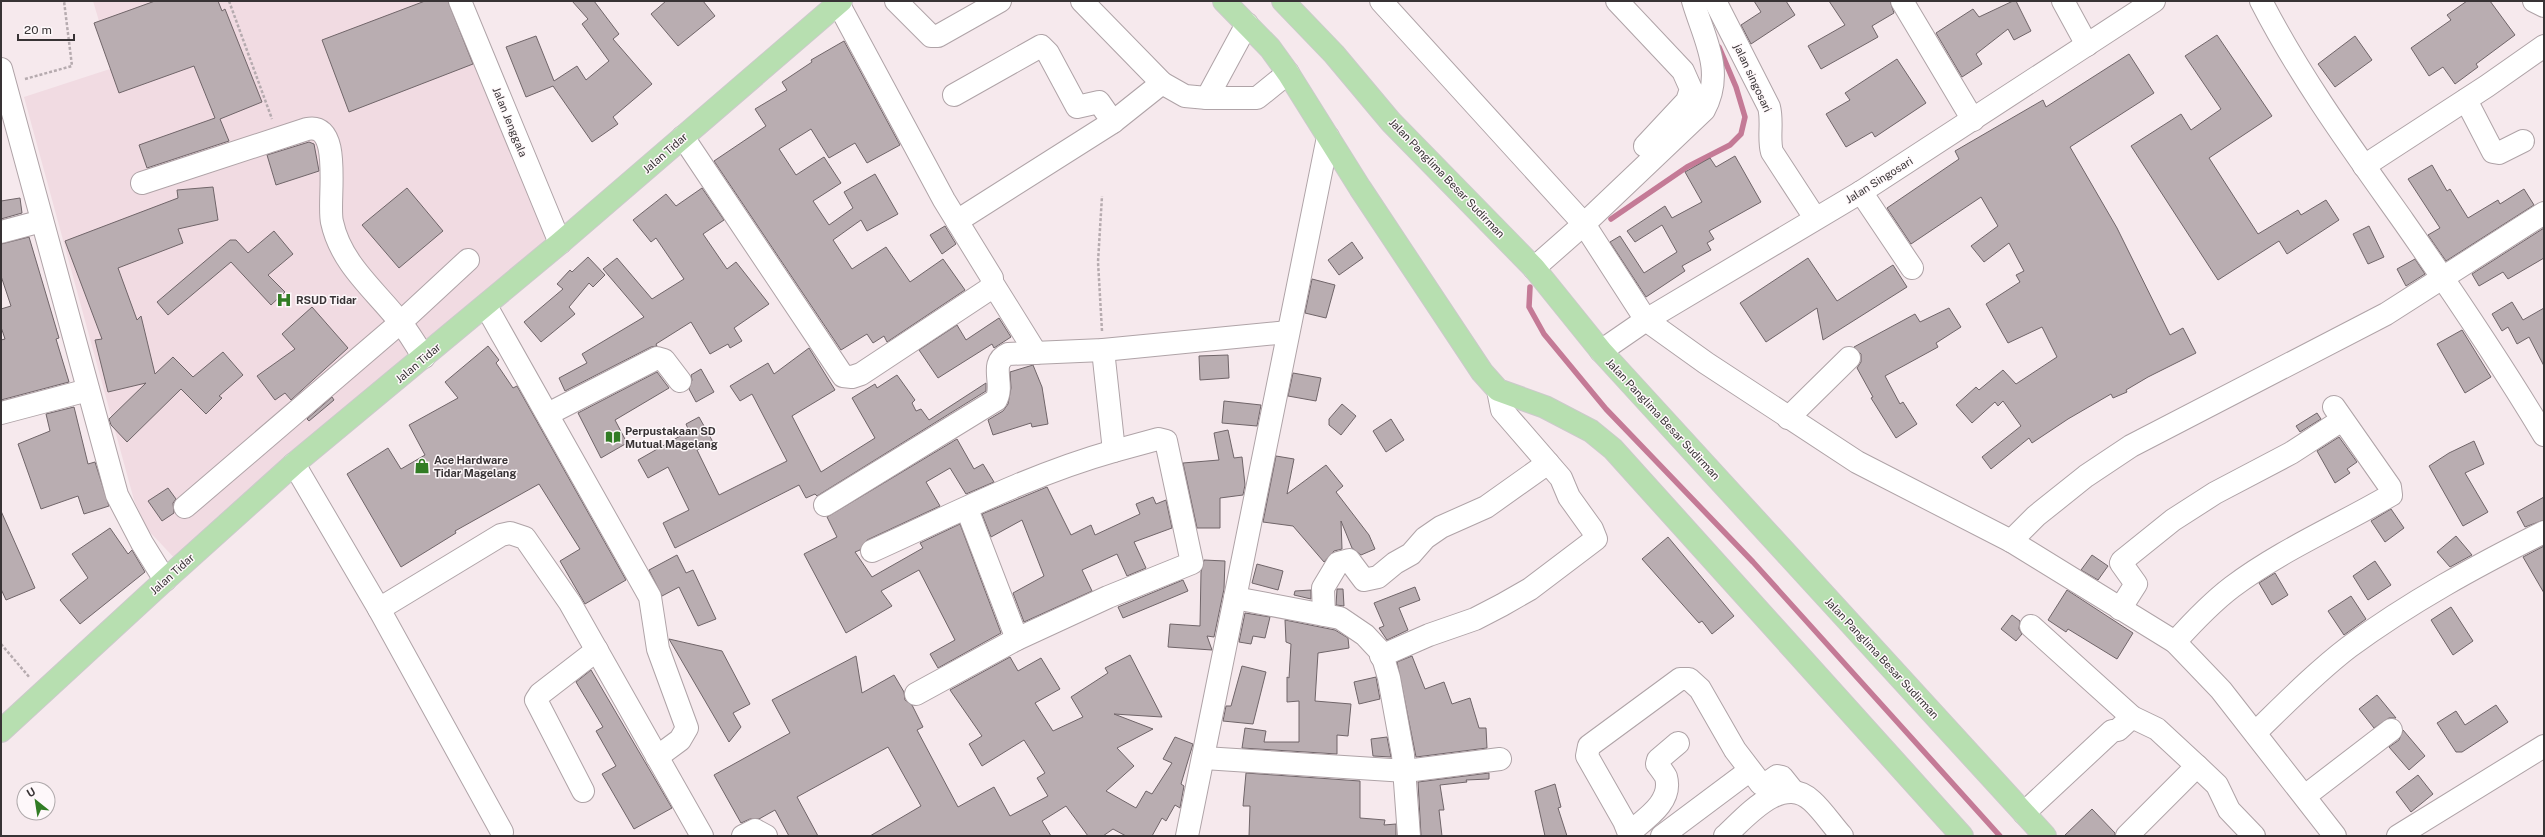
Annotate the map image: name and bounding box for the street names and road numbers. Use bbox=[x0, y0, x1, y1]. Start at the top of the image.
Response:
street label: jalan singosari bbox=[1732, 41, 1774, 114]
street label: Jalan Jenggala bbox=[490, 85, 530, 159]
street label: Jalan Panglima Besar Sudirman bbox=[1387, 116, 1507, 240]
street label: Jalan Tidar bbox=[640, 130, 690, 176]
street label: Jalan Singosari bbox=[1843, 155, 1915, 205]
street label: Jalan Tidar bbox=[393, 341, 443, 385]
street label: Jalan Panglima Besar Sudirman bbox=[1604, 356, 1722, 482]
street label: Jalan Tidar bbox=[148, 551, 196, 597]
street label: Jalan Panglima Besar Sudirman bbox=[1823, 595, 1941, 721]

